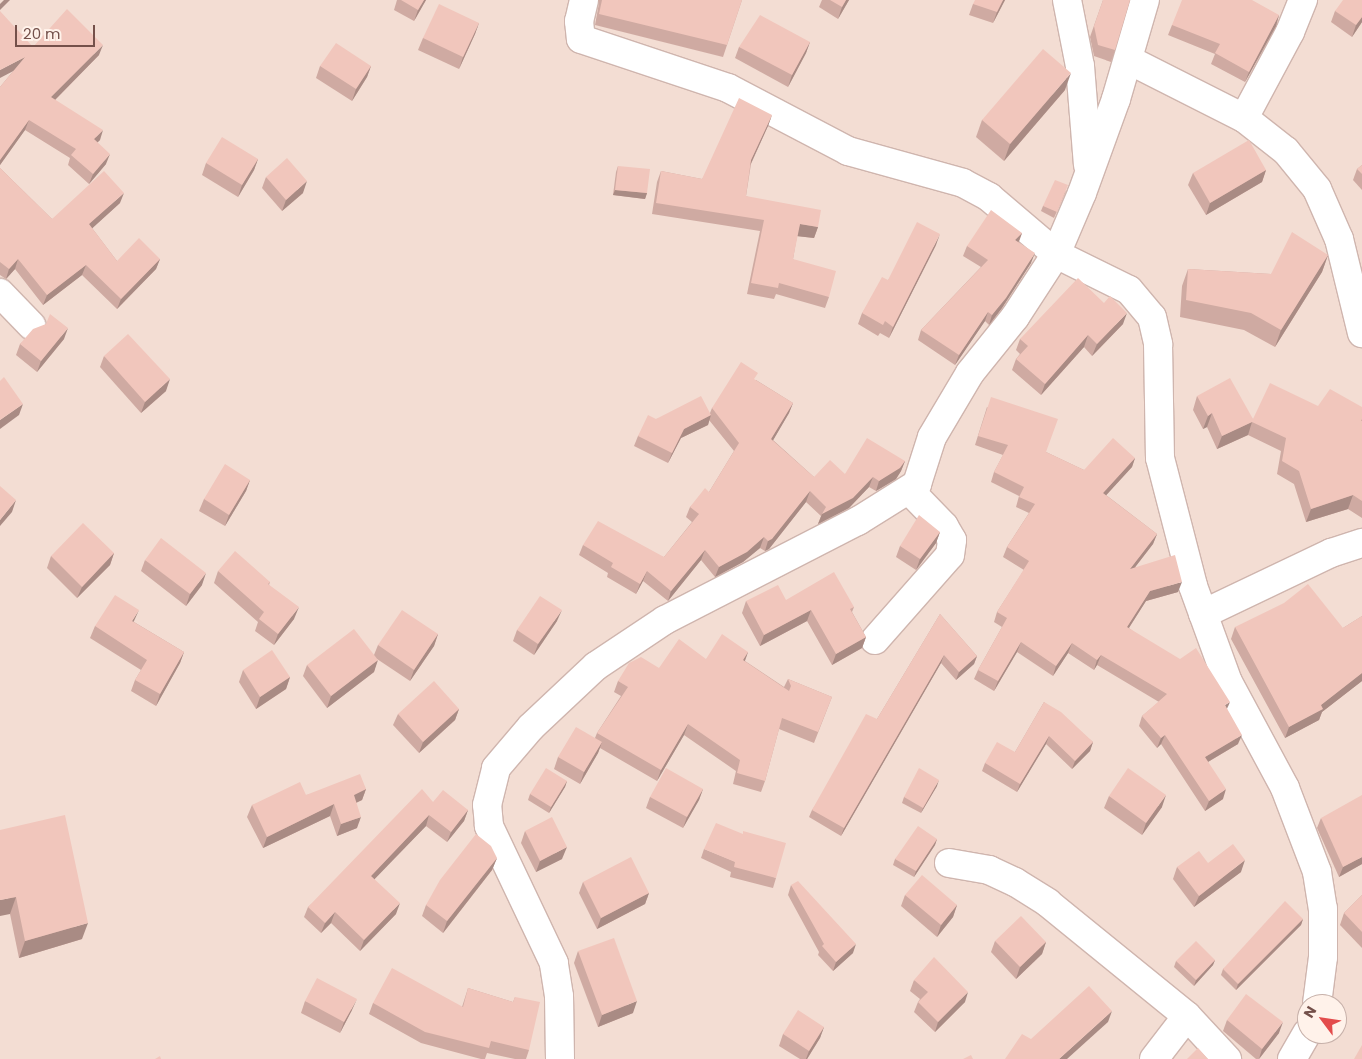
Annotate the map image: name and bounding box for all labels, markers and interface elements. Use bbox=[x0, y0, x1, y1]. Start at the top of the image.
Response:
scale bar bbox=[18, 15, 98, 47]
text: 20 m bbox=[23, 23, 61, 44]
north arrow bbox=[1297, 994, 1347, 1044]
text: N bbox=[1299, 1002, 1321, 1021]

